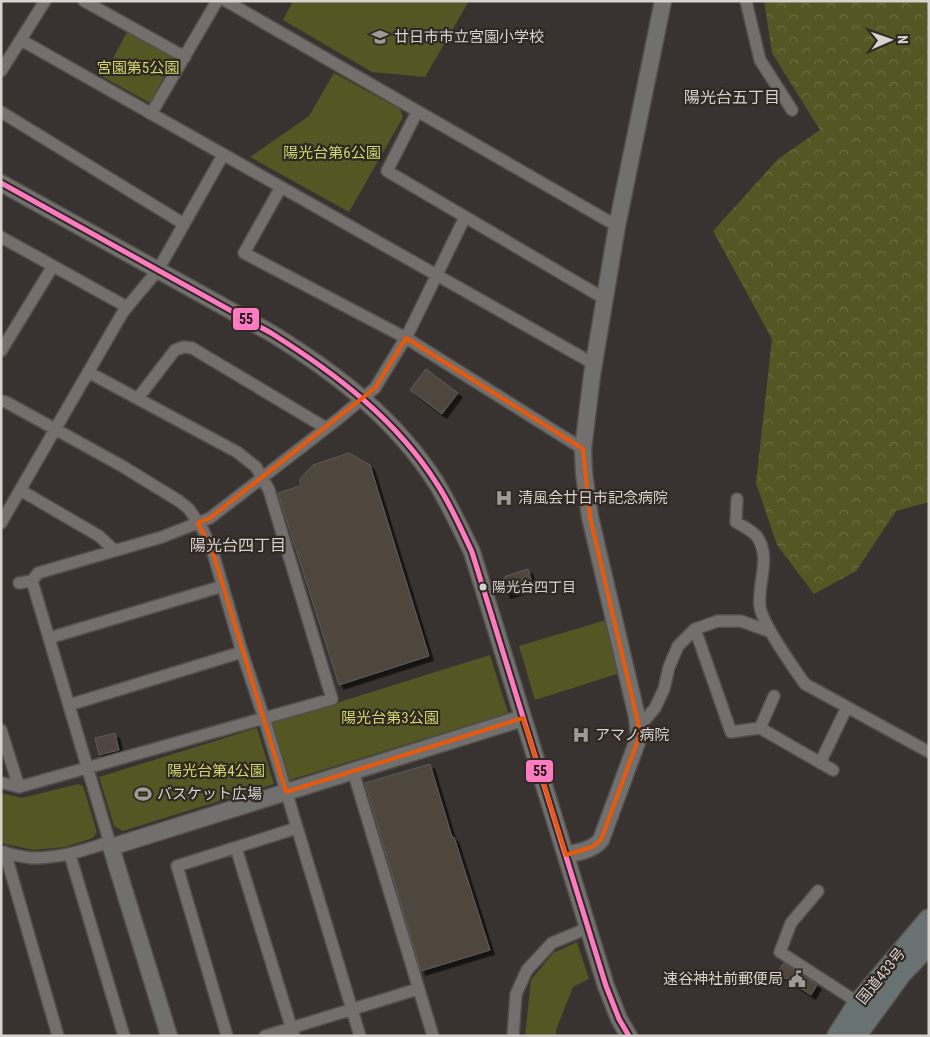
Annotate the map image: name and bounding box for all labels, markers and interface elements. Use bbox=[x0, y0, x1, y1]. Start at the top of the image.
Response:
north arrow bbox=[865, 15, 915, 65]
school or university icon: 廿日市市立宮園小学校 bbox=[370, 27, 390, 47]
place label: 廿日市市立宮園小学校 bbox=[394, 28, 544, 46]
text: N bbox=[895, 35, 911, 44]
park label: 宮園第5公園 bbox=[97, 59, 179, 77]
district label: 陽光台五丁目 bbox=[684, 88, 780, 107]
park label: 陽光台第6公園 bbox=[283, 144, 381, 162]
line badge: 55 bbox=[232, 307, 260, 331]
text: 55 bbox=[239, 311, 253, 327]
hospital icon: 清風会廿日市記念病院 bbox=[494, 488, 514, 508]
place label: 清風会廿日市記念病院 bbox=[518, 489, 668, 507]
district label: 陽光台四丁目 bbox=[190, 536, 286, 555]
place label: 陽光台四丁目 bbox=[492, 579, 576, 595]
marker: 陽光台四丁目 bbox=[478, 582, 488, 592]
park label: 陽光台第3公園 bbox=[341, 709, 439, 727]
hospital icon: アマノ病院 bbox=[571, 725, 591, 745]
place label: アマノ病院 bbox=[595, 726, 670, 744]
line badge: 55 bbox=[525, 759, 554, 783]
park label: 陽光台第4公園 bbox=[167, 762, 265, 780]
text: 55 bbox=[533, 763, 547, 779]
sports icon: バスケット広場 bbox=[133, 784, 153, 804]
place label: バスケット広場 bbox=[157, 785, 262, 803]
street label: 国道433号 bbox=[853, 944, 909, 1008]
public building icon: 速谷神社前郵便局 bbox=[787, 969, 807, 989]
place label: 速谷神社前郵便局 bbox=[663, 970, 783, 988]

